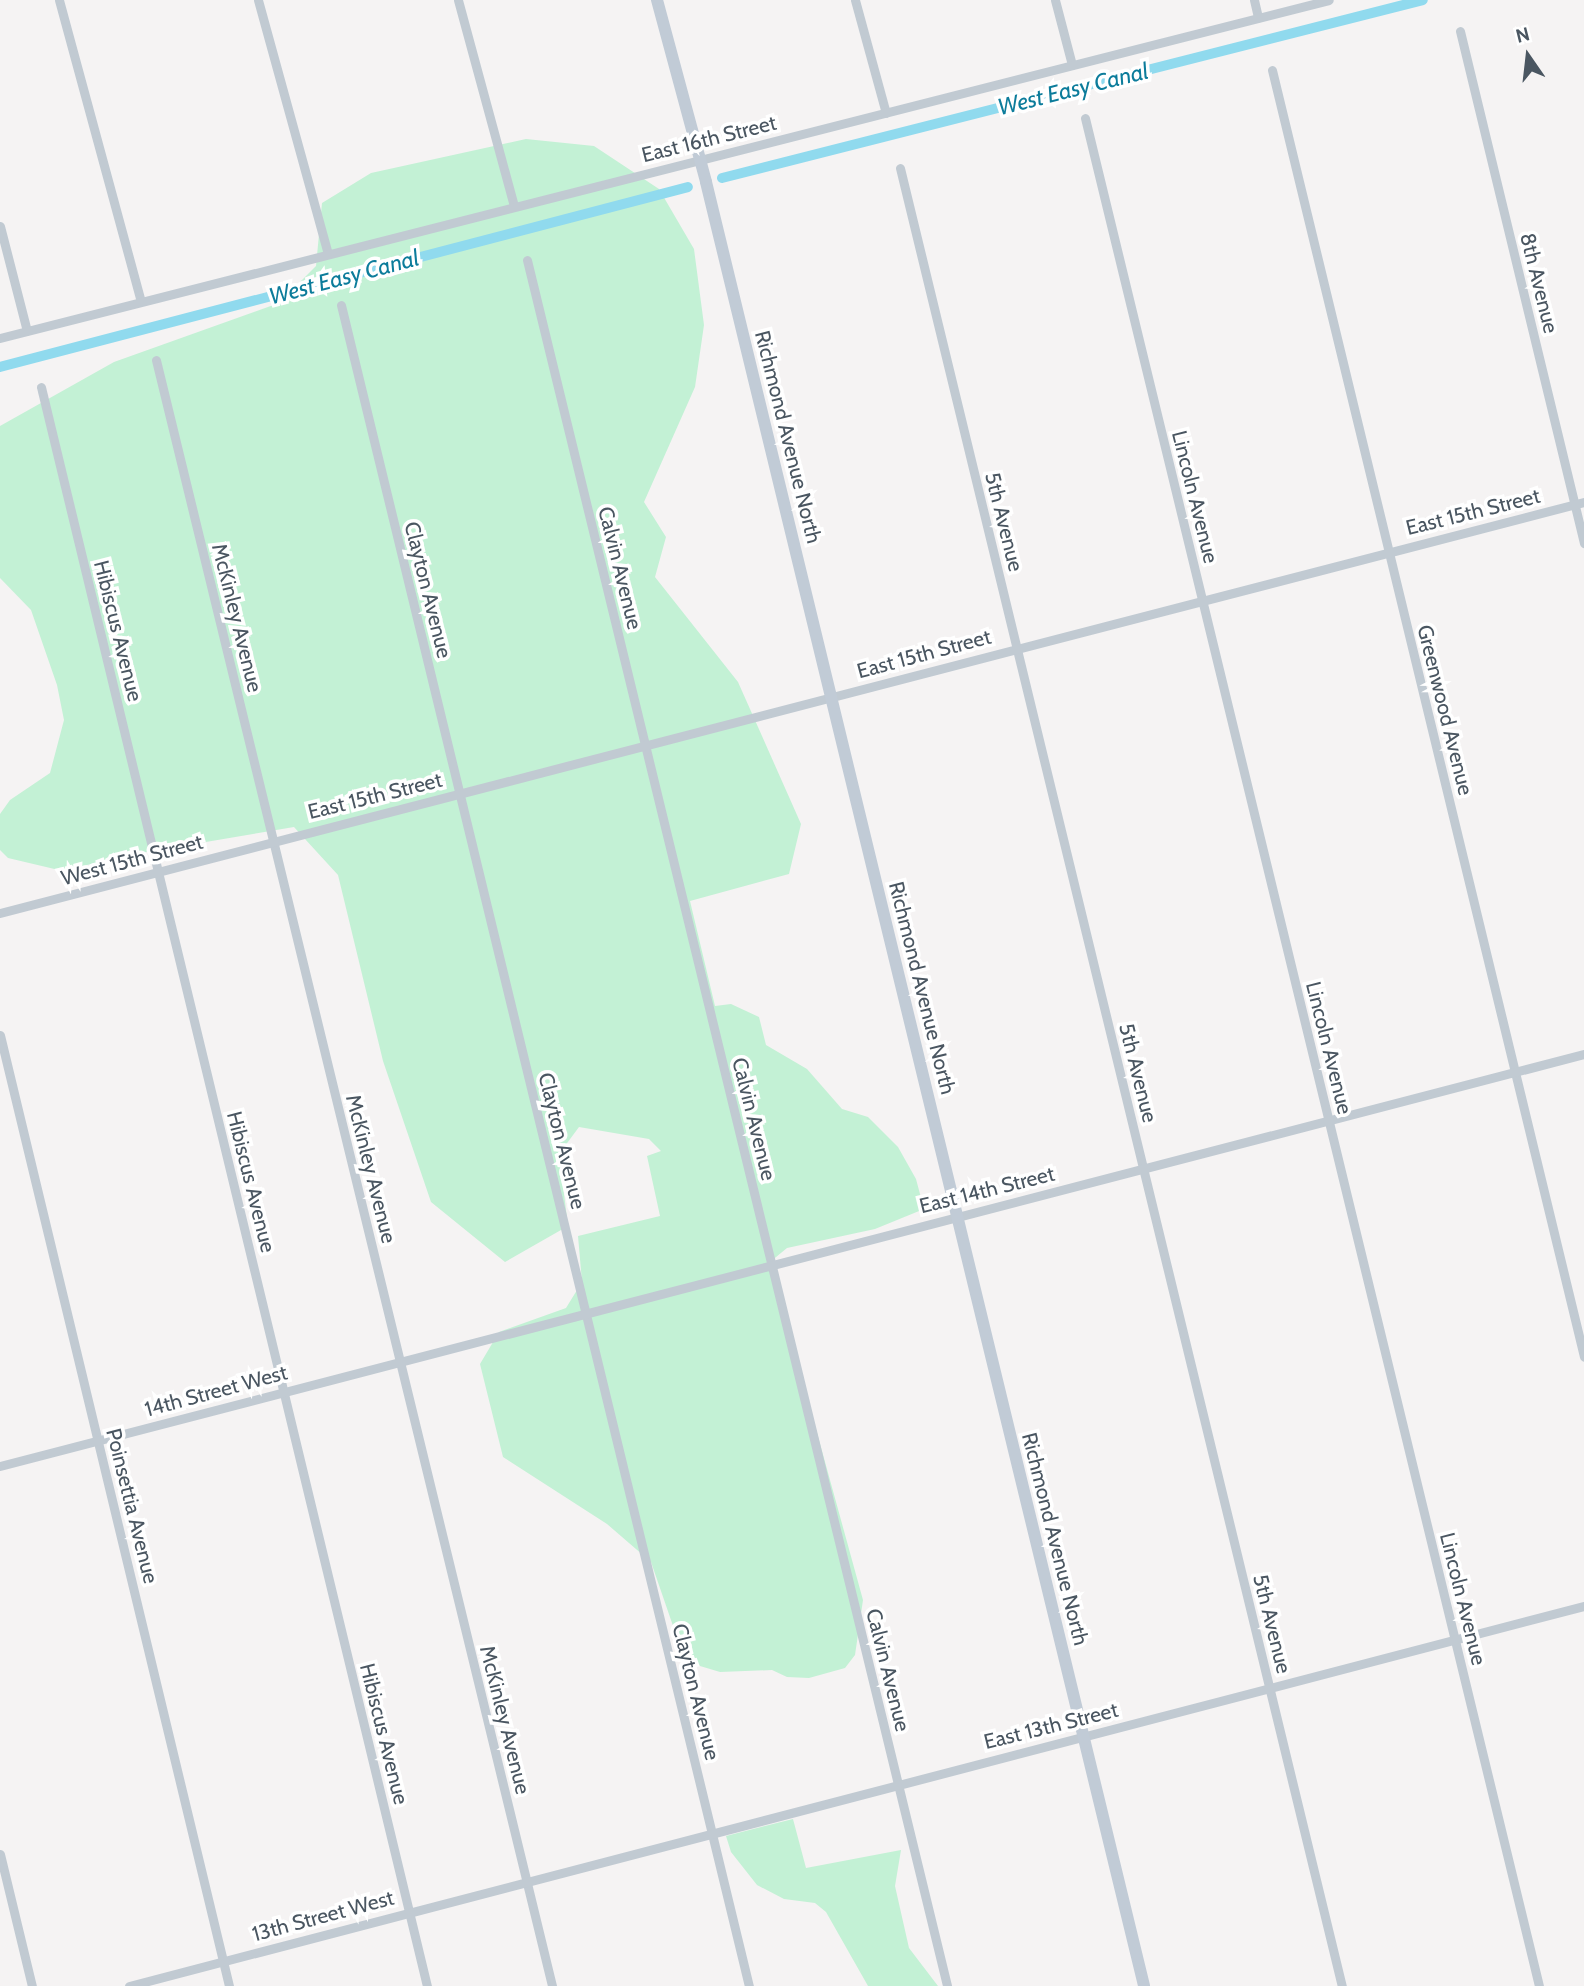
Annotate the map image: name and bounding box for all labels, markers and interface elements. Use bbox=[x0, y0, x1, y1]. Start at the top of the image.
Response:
north arrow bbox=[1493, 21, 1563, 91]
text: N bbox=[1513, 22, 1532, 48]
water label: West Easy Canal bbox=[995, 57, 1151, 121]
street label: East 16th Street bbox=[639, 110, 779, 168]
street label: 8th Avenue bbox=[1514, 230, 1564, 336]
water label: West Easy Canal bbox=[266, 244, 422, 310]
street label: Richmond Avenue North bbox=[749, 328, 827, 546]
street label: Lincoln Avenue bbox=[1166, 428, 1224, 566]
street label: 5th Avenue bbox=[980, 470, 1028, 574]
street label: East 15th Street bbox=[1403, 483, 1543, 541]
street label: Calvin Avenue bbox=[593, 504, 647, 632]
street label: Clayton Avenue bbox=[399, 519, 457, 661]
street label: McKinley Avenue bbox=[206, 541, 268, 695]
street label: Hibiscus Avenue bbox=[88, 558, 148, 704]
street label: Greenwood Avenue bbox=[1412, 622, 1478, 798]
street label: East 15th Street bbox=[854, 624, 994, 684]
street label: East 15th Street bbox=[305, 767, 445, 825]
street label: West 15th Street bbox=[58, 829, 206, 891]
street label: Richmond Avenue North bbox=[883, 879, 961, 1097]
street label: Lincoln Avenue bbox=[1300, 979, 1358, 1117]
street label: 5th Avenue bbox=[1114, 1021, 1162, 1125]
street label: Calvin Avenue bbox=[727, 1055, 781, 1183]
street label: Clayton Avenue bbox=[533, 1070, 591, 1212]
street label: McKinley Avenue bbox=[340, 1092, 402, 1246]
street label: Hibiscus Avenue bbox=[221, 1109, 281, 1255]
street label: East 14th Street bbox=[917, 1161, 1057, 1219]
street label: 14th Street West bbox=[142, 1360, 290, 1422]
street label: Poinsettia Avenue bbox=[101, 1426, 163, 1586]
street label: Richmond Avenue North bbox=[1016, 1430, 1094, 1648]
street label: Lincoln Avenue bbox=[1434, 1530, 1492, 1668]
street label: 5th Avenue bbox=[1248, 1572, 1296, 1676]
street label: Calvin Avenue bbox=[861, 1606, 915, 1734]
street label: Clayton Avenue bbox=[667, 1621, 725, 1763]
street label: McKinley Avenue bbox=[474, 1643, 536, 1797]
street label: Hibiscus Avenue bbox=[354, 1661, 414, 1807]
street label: East 13th Street bbox=[981, 1697, 1121, 1755]
street label: 13th Street West bbox=[249, 1885, 397, 1947]

